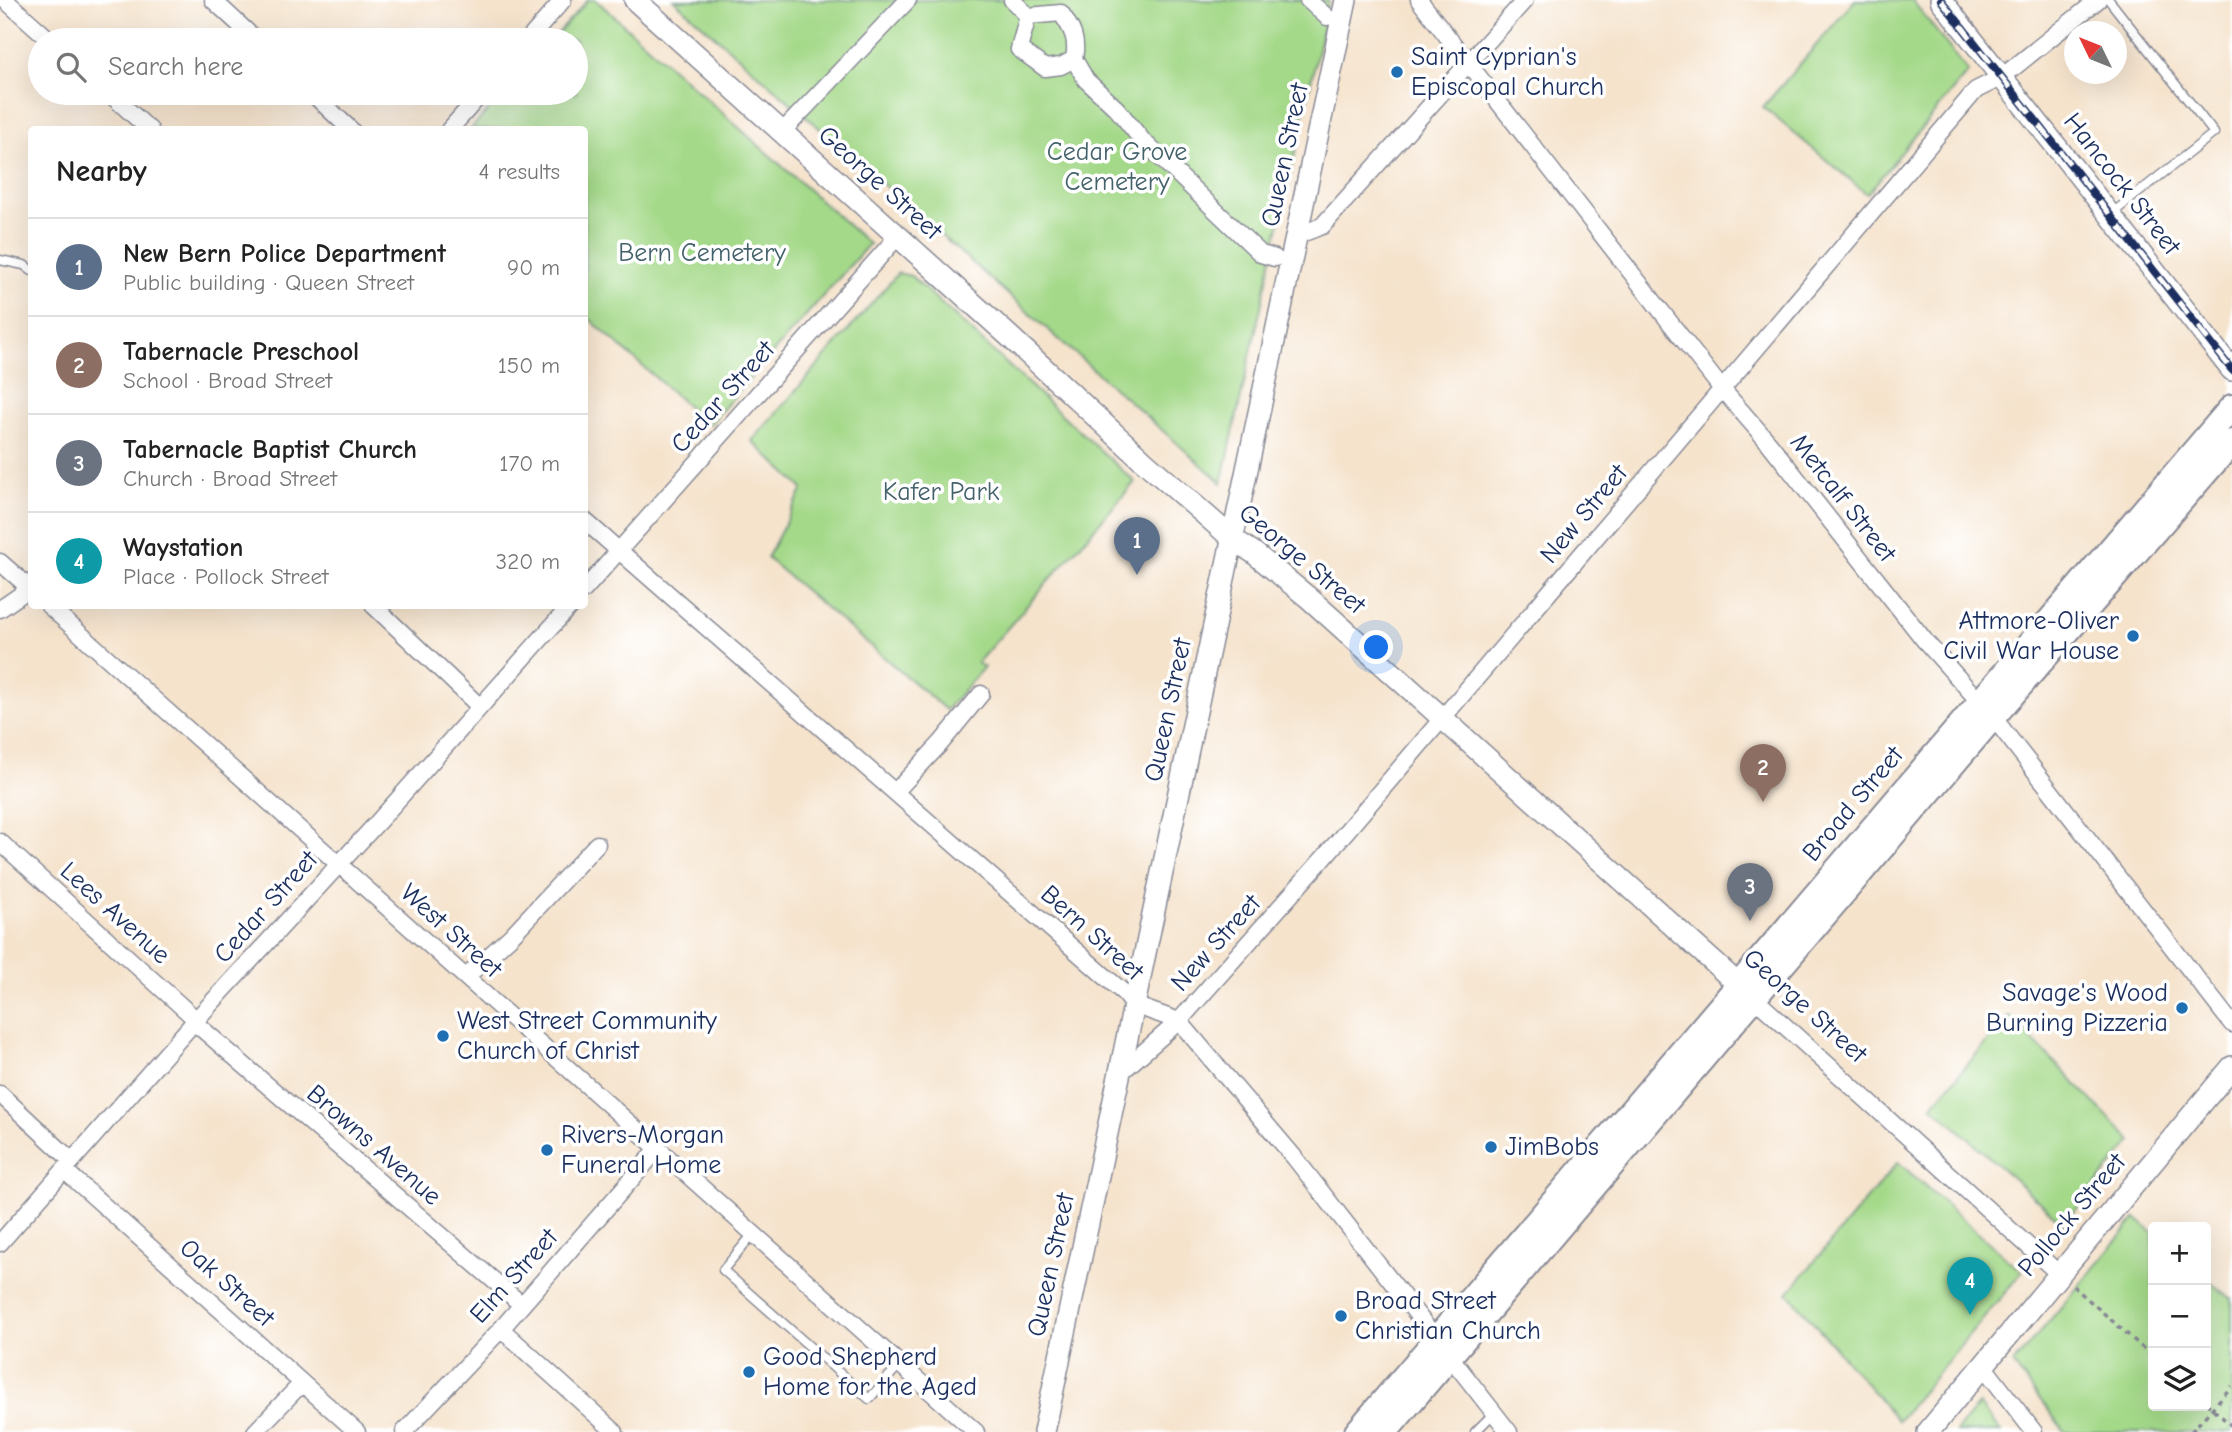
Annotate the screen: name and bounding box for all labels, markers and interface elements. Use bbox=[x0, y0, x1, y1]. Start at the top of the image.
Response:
north arrow bbox=[2064, 21, 2127, 84]
search box bbox=[28, 28, 588, 105]
place label: Saint Cyprian's Episcopal Church bbox=[1411, 42, 1604, 102]
icon: search bbox=[52, 48, 90, 86]
text: Search here bbox=[108, 52, 243, 82]
marker: Saint Cyprian's Episcopal Church bbox=[1389, 64, 1405, 80]
street label: Queen Street bbox=[1255, 79, 1315, 229]
street label: Hancock Street bbox=[2057, 107, 2188, 262]
street label: George Street bbox=[812, 120, 949, 247]
park label: Cedar Grove Cemetery bbox=[1047, 137, 1187, 197]
text: Nearby bbox=[56, 154, 147, 189]
text: 4 results bbox=[478, 158, 560, 185]
park label: Bern Cemetery bbox=[618, 238, 786, 268]
text: New Bern Police Department bbox=[123, 239, 446, 269]
text: 1 bbox=[74, 254, 84, 281]
text: 90 m bbox=[507, 254, 560, 281]
text: Public building · Queen Street bbox=[123, 269, 414, 296]
street label: Cedar Street bbox=[665, 334, 782, 459]
text: Tabernacle Preschool bbox=[123, 337, 359, 367]
text: 2 bbox=[73, 352, 85, 379]
text: 150 m bbox=[498, 352, 560, 379]
text: School · Broad Street bbox=[123, 367, 332, 394]
street label: Metcalf Street bbox=[1784, 428, 1903, 569]
text: Tabernacle Baptist Church bbox=[123, 435, 417, 465]
text: 3 bbox=[73, 450, 85, 477]
text: 170 m bbox=[499, 450, 560, 477]
street label: New Street bbox=[1534, 457, 1635, 569]
text: Church · Broad Street bbox=[123, 465, 337, 492]
park label: Kafer Park bbox=[883, 477, 1000, 507]
street label: George Street bbox=[1233, 498, 1372, 621]
pin: 1 bbox=[1114, 517, 1160, 575]
text: Waystation bbox=[123, 533, 243, 563]
text: 4 bbox=[74, 548, 84, 575]
text: 320 m bbox=[496, 548, 560, 575]
text: Place · Pollock Street bbox=[123, 563, 329, 590]
place label: Attmore-Oliver Civil War House bbox=[1943, 606, 2120, 666]
marker: Attmore-Oliver Civil War House bbox=[2125, 628, 2141, 644]
your location bbox=[1359, 630, 1393, 664]
street label: Queen Street bbox=[1138, 634, 1198, 784]
street label: Broad Street bbox=[1796, 739, 1911, 868]
pin: 2 bbox=[1740, 744, 1786, 802]
street label: Cedar Street bbox=[208, 844, 325, 969]
street label: Lees Avenue bbox=[54, 856, 176, 970]
pin: 3 bbox=[1727, 863, 1773, 921]
street label: West Street bbox=[394, 878, 509, 985]
street label: Bern Street bbox=[1035, 879, 1151, 988]
street label: New Street bbox=[1165, 887, 1268, 997]
street label: George Street bbox=[1737, 943, 1874, 1070]
place label: Savage's Wood Burning Pizzeria bbox=[1986, 978, 2168, 1038]
marker: Savage's Wood Burning Pizzeria bbox=[2174, 1000, 2190, 1016]
place label: West Street Community Church of Christ bbox=[457, 1006, 717, 1066]
marker: West Street Community Church of Christ bbox=[435, 1028, 451, 1044]
street label: Browns Avenue bbox=[301, 1079, 447, 1211]
place label: Rivers-Morgan Funeral Home bbox=[561, 1120, 724, 1180]
place label: JimBobs bbox=[1505, 1132, 1599, 1162]
marker: JimBobs bbox=[1483, 1139, 1499, 1155]
marker: Rivers-Morgan Funeral Home bbox=[539, 1142, 555, 1158]
street label: Pollock Street bbox=[2012, 1146, 2133, 1283]
street label: Queen Street bbox=[1021, 1189, 1081, 1339]
street label: Elm Street bbox=[464, 1221, 565, 1329]
map controls bbox=[2148, 1222, 2211, 1411]
button: + bbox=[2148, 1222, 2211, 1285]
street label: Oak Street bbox=[174, 1233, 281, 1334]
pin: 4 bbox=[1947, 1257, 1993, 1315]
button: − bbox=[2148, 1285, 2211, 1348]
place label: Broad Street Christian Church bbox=[1355, 1286, 1541, 1346]
marker: Broad Street Christian Church bbox=[1333, 1308, 1349, 1324]
place label: Good Shepherd Home for the Aged bbox=[763, 1342, 977, 1402]
button: layers bbox=[2148, 1348, 2211, 1411]
marker: Good Shepherd Home for the Aged bbox=[741, 1364, 757, 1380]

